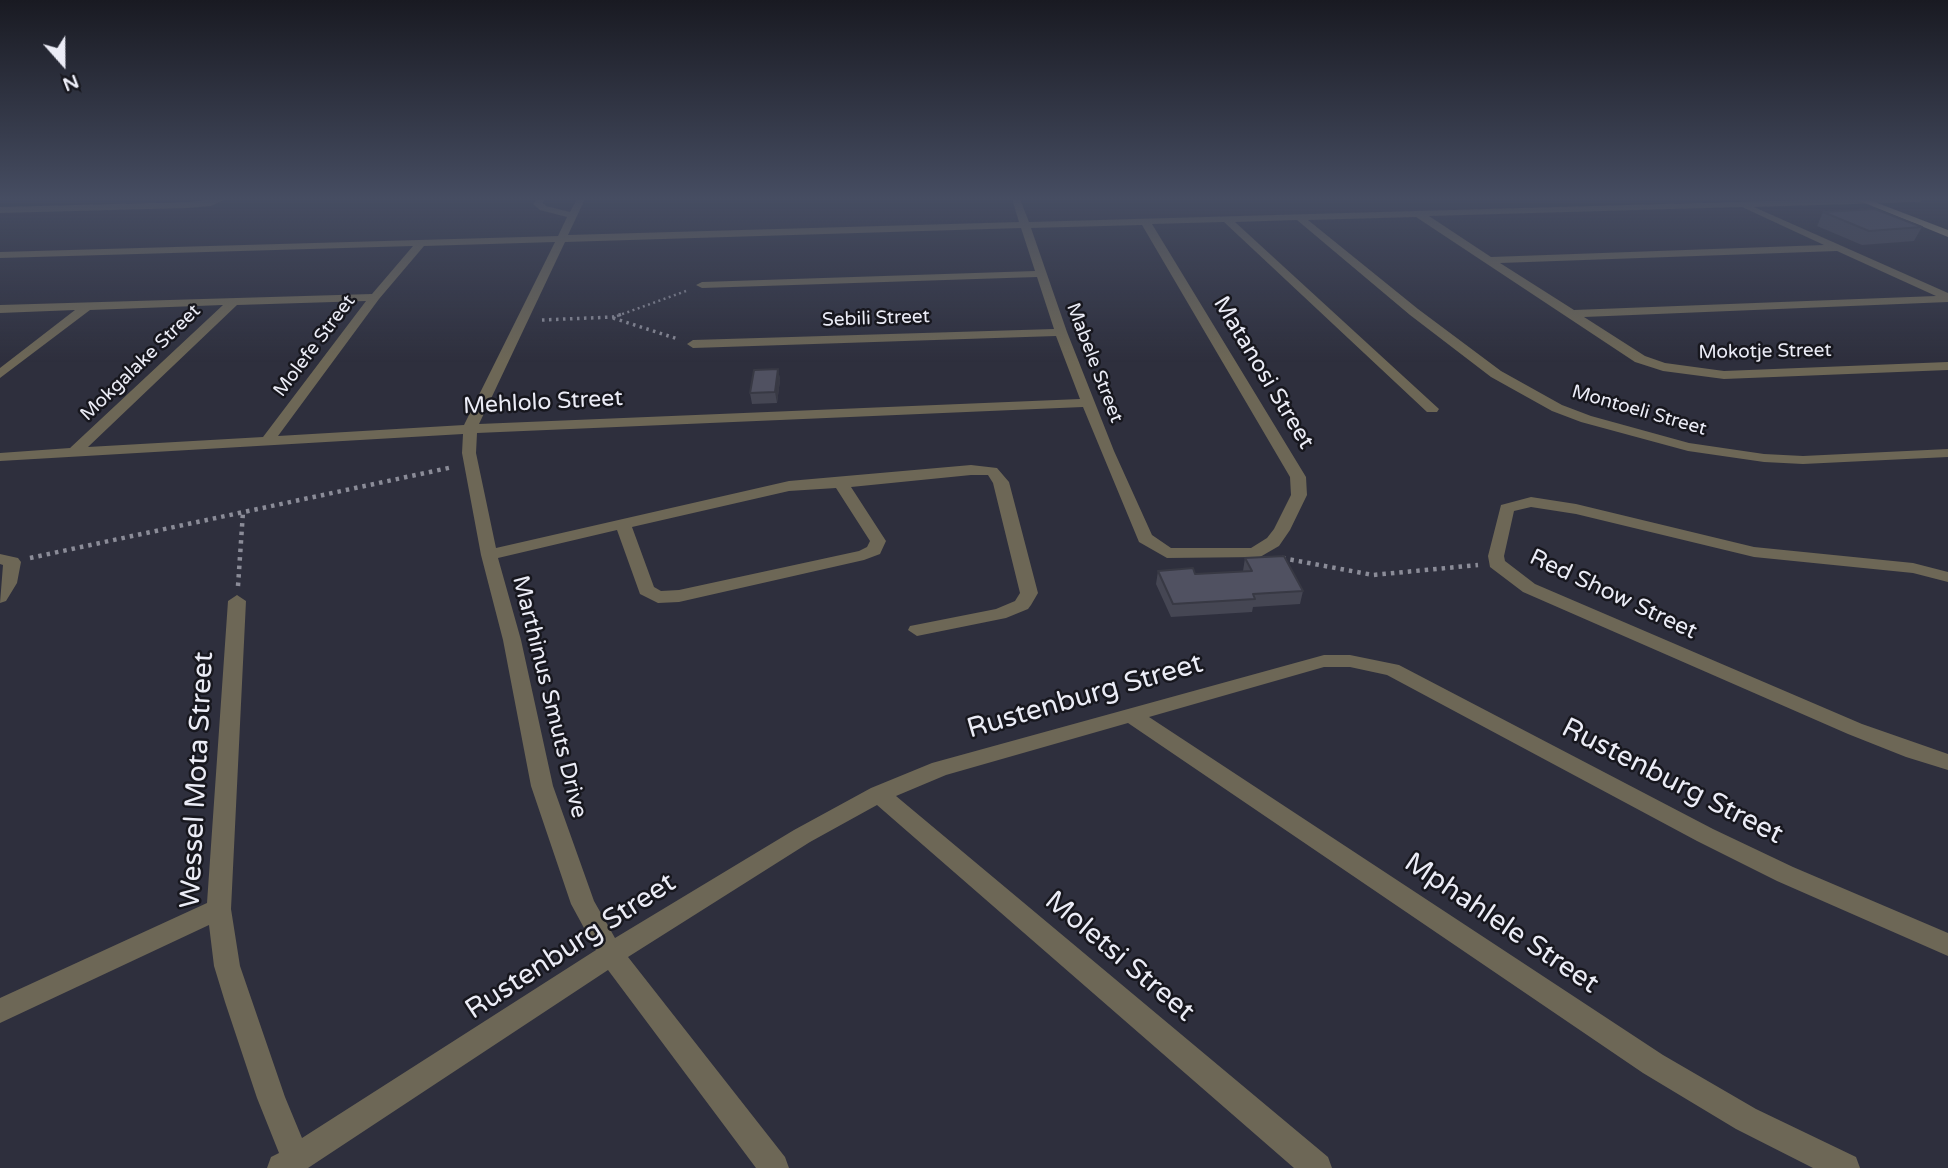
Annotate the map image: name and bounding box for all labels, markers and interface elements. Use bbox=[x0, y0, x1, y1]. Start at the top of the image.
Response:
north arrow bbox=[28, 28, 98, 98]
text: N bbox=[59, 70, 82, 96]
street label: Molefe Street bbox=[269, 290, 361, 402]
street label: Matanosi Street bbox=[1207, 292, 1319, 454]
street label: Mokgalake Street bbox=[76, 300, 206, 426]
street label: Mabele Street bbox=[1061, 300, 1127, 426]
street label: Sebili Street bbox=[822, 306, 930, 332]
street label: Mokotje Street bbox=[1698, 339, 1832, 365]
street label: Montoeli Street bbox=[1569, 381, 1709, 441]
street label: Mehlolo Street bbox=[462, 385, 624, 421]
street label: Red Show Street bbox=[1525, 544, 1701, 646]
street label: Marthinus Smuts Drive bbox=[506, 573, 592, 821]
street label: Rustenburg Street bbox=[963, 647, 1207, 747]
street label: Wessel Mota Street bbox=[174, 651, 222, 909]
street label: Rustenburg Street bbox=[1556, 712, 1788, 852]
street label: Mphahlele Street bbox=[1397, 847, 1605, 1001]
street label: Rustenburg Street bbox=[460, 867, 682, 1027]
street label: Moletsi Street bbox=[1037, 885, 1201, 1029]

